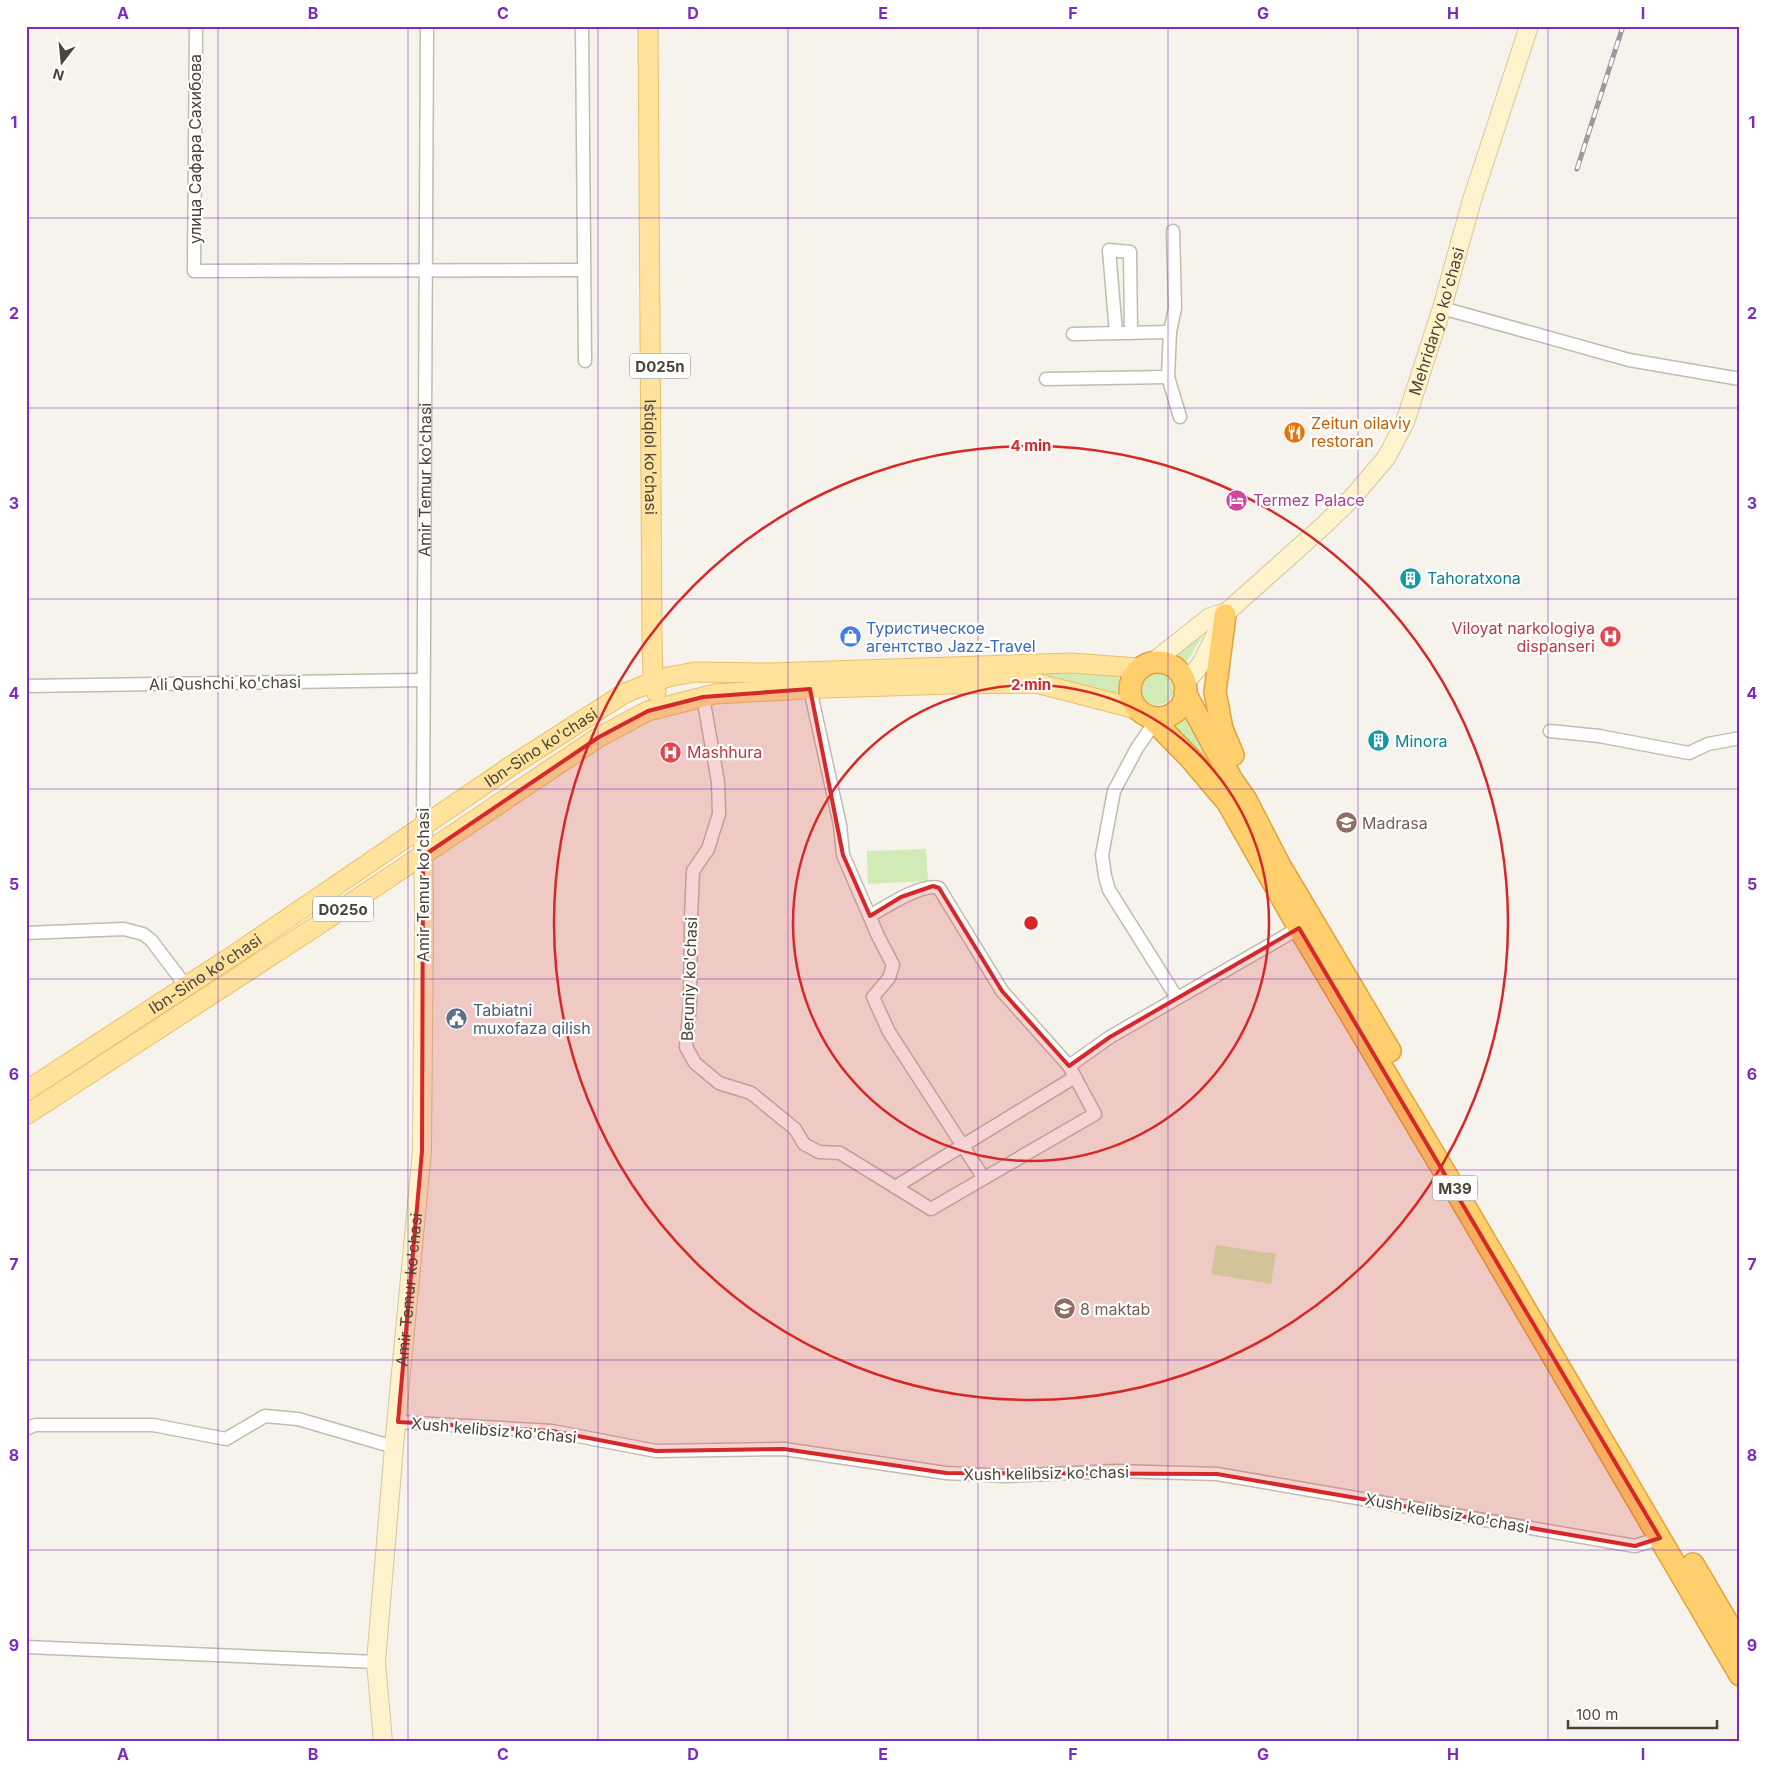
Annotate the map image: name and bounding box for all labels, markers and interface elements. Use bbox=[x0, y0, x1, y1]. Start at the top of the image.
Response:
text: A bbox=[117, 3, 129, 23]
text: B bbox=[308, 3, 318, 23]
text: C bbox=[497, 3, 509, 23]
text: D bbox=[687, 3, 699, 23]
text: E bbox=[878, 3, 888, 23]
text: F bbox=[1068, 3, 1078, 23]
text: G bbox=[1257, 3, 1269, 23]
text: H bbox=[1447, 3, 1459, 23]
text: I bbox=[1641, 3, 1645, 23]
north arrow bbox=[38, 38, 88, 88]
street label: улица Сафара Сахибова bbox=[185, 54, 205, 244]
text: N bbox=[51, 65, 66, 85]
text: 1 bbox=[11, 112, 17, 132]
text: 1 bbox=[1749, 112, 1755, 132]
street label: Мehridaryo ko'chasi bbox=[1404, 245, 1468, 398]
text: 2 bbox=[9, 303, 19, 323]
text: 2 bbox=[1747, 303, 1757, 323]
road number: D025n bbox=[630, 354, 690, 378]
street label: Istiqlol ko'chasi bbox=[640, 399, 661, 515]
street label: Amir Temur ko'chasi bbox=[414, 403, 435, 557]
place label: Zeitun oilaviy restoran bbox=[1311, 413, 1411, 451]
restaurant icon: Zeitun oilaviy restoran bbox=[1283, 420, 1307, 444]
text: 4 min bbox=[1011, 436, 1051, 455]
hotel icon: Termez Palace bbox=[1225, 488, 1249, 512]
place label: Termez Palace bbox=[1253, 490, 1365, 510]
text: 3 bbox=[9, 493, 19, 513]
text: 3 bbox=[1747, 493, 1757, 513]
building icon: Tahoratxona bbox=[1399, 566, 1423, 590]
place label: Tahoratxona bbox=[1427, 568, 1521, 588]
place label: Туристическое агентство Jazz-Travel bbox=[866, 618, 1036, 656]
place label: Viloyat narkologiya dispanseri bbox=[1452, 618, 1595, 656]
shop icon: Туристическое агентство Jazz-Travel bbox=[838, 625, 862, 649]
hospital icon: Viloyat narkologiya dispanseri bbox=[1599, 625, 1623, 649]
street label: Ali Qushchi ko'chasi bbox=[149, 672, 301, 694]
text: 2 min bbox=[1011, 675, 1051, 694]
text: 4 bbox=[9, 683, 20, 703]
text: 4 bbox=[1747, 683, 1758, 703]
street label: Ibn-Sino ko'chasi bbox=[480, 703, 601, 791]
building icon: Minora bbox=[1367, 729, 1391, 753]
place label: Minora bbox=[1395, 731, 1447, 751]
hospital icon: Mashhura bbox=[659, 740, 683, 764]
place label: Mashhura bbox=[687, 742, 762, 762]
street label: Amir Temur ko'chasi bbox=[413, 808, 433, 962]
school or university icon: Madrasa bbox=[1334, 811, 1358, 835]
place label: Madrasa bbox=[1362, 813, 1428, 833]
text: 5 bbox=[9, 874, 19, 894]
text: 5 bbox=[1747, 874, 1757, 894]
road number: D025o bbox=[313, 896, 373, 922]
centre of rings bbox=[1022, 914, 1040, 932]
street label: Beruniy ko'chasi bbox=[677, 917, 701, 1041]
street label: Ibn-Sino ko'chasi bbox=[145, 929, 265, 1018]
place label: Tabiatni muxofaza qilish bbox=[473, 1000, 591, 1038]
public building icon: Tabiatni muxofaza qilish bbox=[445, 1007, 469, 1031]
text: 6 bbox=[9, 1064, 19, 1084]
text: 6 bbox=[1747, 1064, 1757, 1084]
road number: M39 bbox=[1432, 1176, 1478, 1200]
street label: Amir Temur ko'chasi bbox=[392, 1212, 426, 1367]
text: 7 bbox=[9, 1254, 19, 1274]
text: 7 bbox=[1747, 1254, 1757, 1274]
school or university icon: 8 maktab bbox=[1052, 1297, 1076, 1321]
place label: 8 maktab bbox=[1080, 1299, 1150, 1319]
street label: Xush kelibsiz ko'chasi bbox=[410, 1413, 578, 1447]
text: 8 bbox=[9, 1445, 19, 1465]
text: 8 bbox=[1747, 1445, 1757, 1465]
street label: Xush kelibsiz ko'chasi bbox=[963, 1462, 1129, 1484]
street label: Xush kelibsiz ko'chasi bbox=[1364, 1489, 1530, 1537]
text: 9 bbox=[9, 1635, 19, 1655]
text: 9 bbox=[1747, 1635, 1757, 1655]
scale bar bbox=[1568, 1698, 1717, 1730]
text: 100 m bbox=[1576, 1705, 1618, 1724]
text: A bbox=[117, 1744, 129, 1764]
text: B bbox=[308, 1744, 318, 1764]
text: C bbox=[497, 1744, 509, 1764]
text: D bbox=[687, 1744, 699, 1764]
text: E bbox=[878, 1744, 888, 1764]
text: F bbox=[1068, 1744, 1078, 1764]
text: G bbox=[1257, 1744, 1269, 1764]
text: H bbox=[1447, 1744, 1459, 1764]
text: I bbox=[1641, 1744, 1645, 1764]

